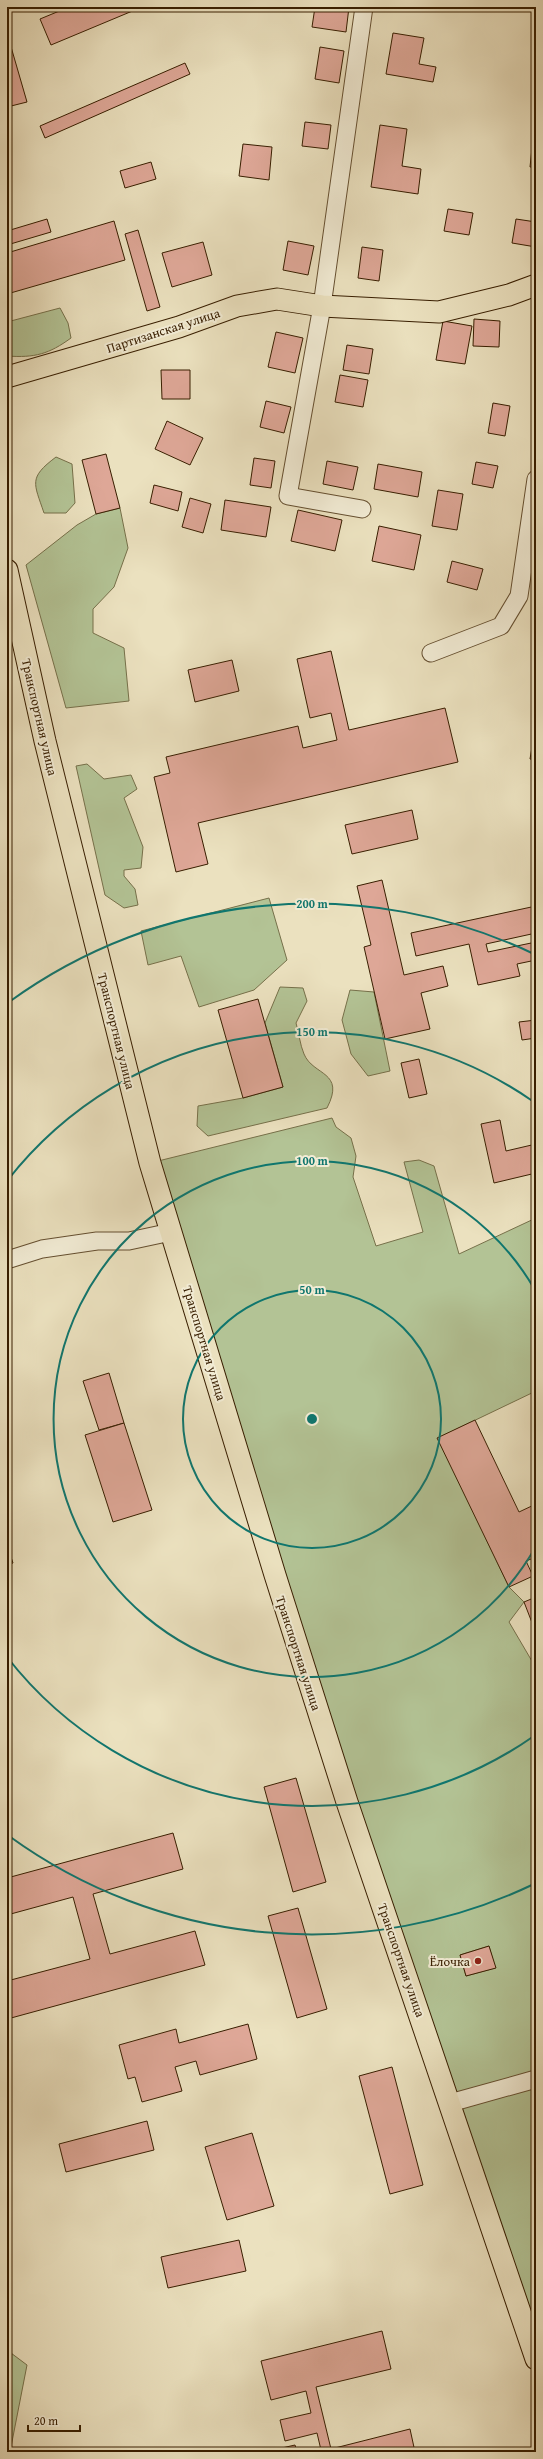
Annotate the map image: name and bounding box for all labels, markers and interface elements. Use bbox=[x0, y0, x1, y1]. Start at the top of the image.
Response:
street label: Партизанская улица bbox=[104, 303, 223, 358]
street label: Транспортная улица bbox=[17, 657, 62, 778]
text: 200 m bbox=[296, 895, 329, 912]
street label: Транспортная улица bbox=[93, 971, 140, 1092]
text: 150 m bbox=[296, 1023, 329, 1040]
text: 100 m bbox=[296, 1152, 329, 1169]
text: 50 m bbox=[299, 1281, 325, 1298]
street label: Транспортная улица bbox=[178, 1283, 231, 1404]
centre of rings bbox=[305, 1412, 319, 1426]
street label: Транспортная улица bbox=[271, 1593, 326, 1714]
street label: Транспортная улица bbox=[373, 1901, 430, 2020]
place label: Ёлочка bbox=[430, 1952, 471, 1971]
marker: Ёлочка bbox=[473, 1956, 483, 1966]
scale bar bbox=[28, 2407, 80, 2433]
text: 20 m bbox=[34, 2412, 58, 2429]

